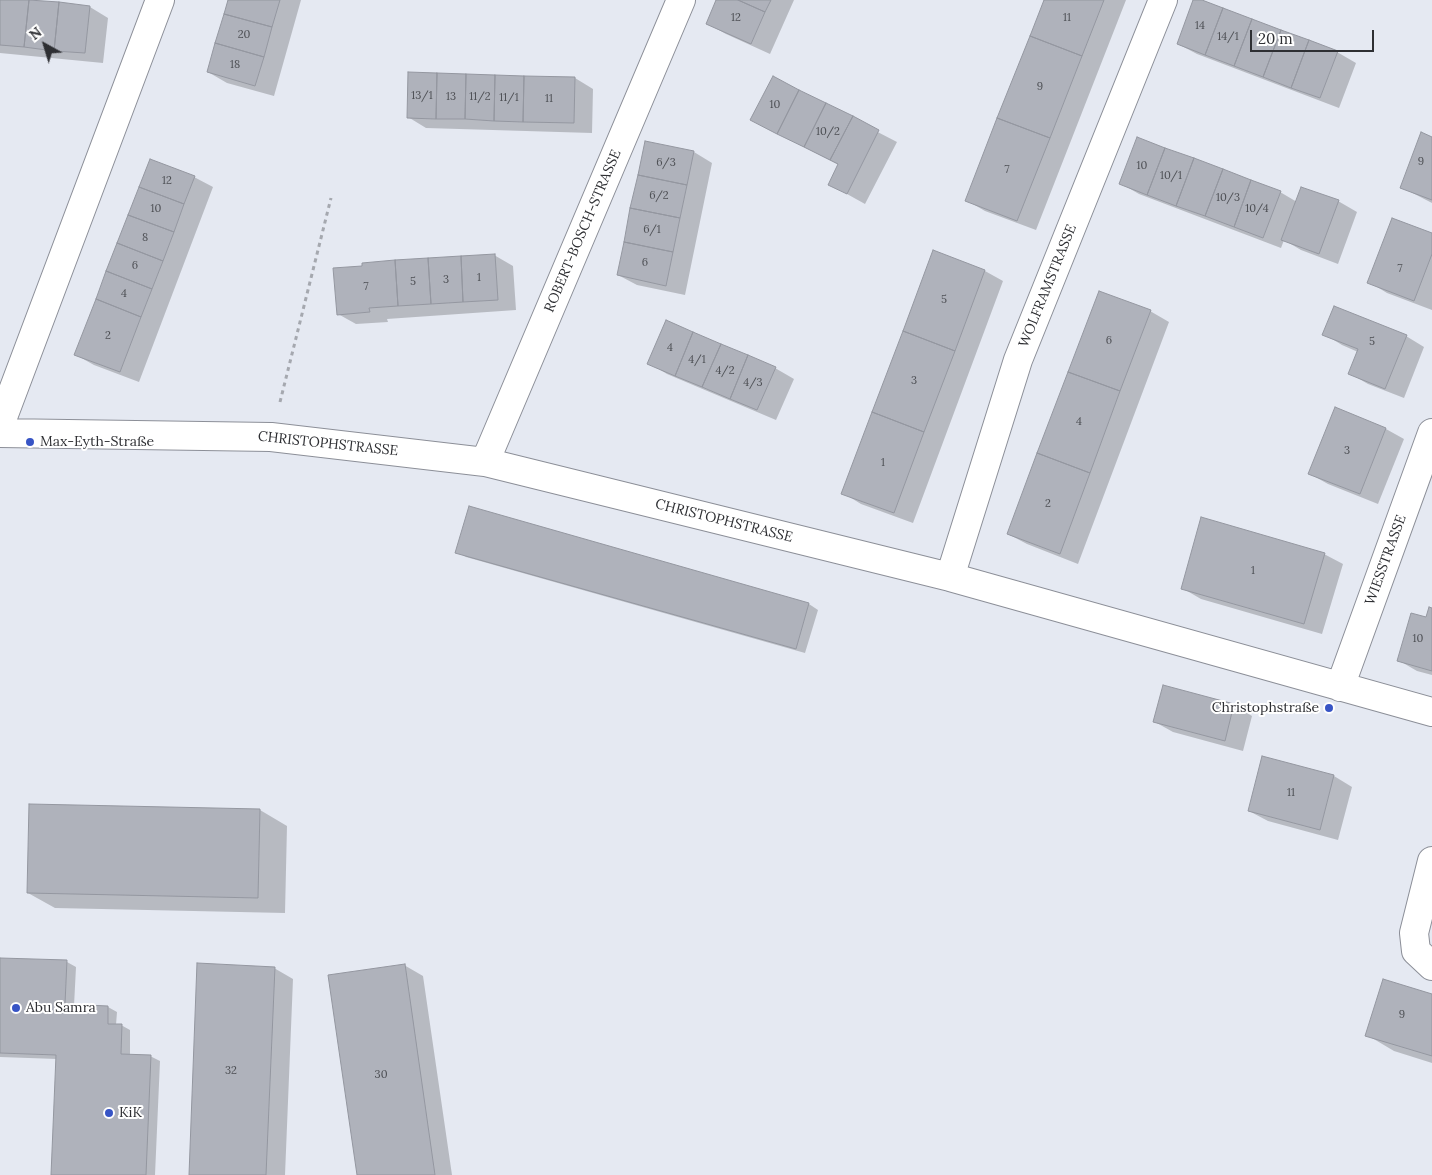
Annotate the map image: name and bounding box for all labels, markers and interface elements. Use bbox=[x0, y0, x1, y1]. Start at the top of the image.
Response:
house number: 12 bbox=[731, 11, 741, 25]
house number: 11 bbox=[1063, 11, 1071, 25]
house number: 14 bbox=[1195, 19, 1205, 33]
north arrow bbox=[20, 20, 70, 70]
scale bar bbox=[1252, 20, 1376, 52]
text: N bbox=[26, 23, 45, 44]
house number: 20 bbox=[238, 28, 250, 42]
text: 20 m bbox=[1258, 29, 1293, 48]
house number: 14/1 bbox=[1217, 30, 1239, 44]
house number: 18 bbox=[230, 58, 240, 72]
house number: 9 bbox=[1037, 80, 1043, 94]
house number: 13/1 bbox=[411, 89, 433, 103]
house number: 13 bbox=[446, 90, 456, 104]
house number: 11/2 bbox=[469, 90, 491, 104]
house number: 11/1 bbox=[499, 91, 519, 105]
house number: 11 bbox=[545, 92, 553, 106]
house number: 10 bbox=[770, 98, 780, 112]
house number: 10/2 bbox=[816, 125, 840, 139]
street label: ROBERT-BOSCH-STRASSE bbox=[541, 147, 625, 315]
house number: 9 bbox=[1418, 155, 1424, 169]
house number: 6/3 bbox=[656, 156, 676, 170]
house number: 10 bbox=[1137, 159, 1147, 173]
house number: 7 bbox=[1004, 163, 1010, 177]
house number: 10/1 bbox=[1160, 169, 1182, 183]
house number: 12 bbox=[162, 174, 172, 188]
house number: 6/2 bbox=[649, 189, 669, 203]
house number: 10/3 bbox=[1216, 191, 1240, 205]
house number: 10 bbox=[151, 202, 161, 216]
house number: 10/4 bbox=[1245, 202, 1269, 216]
street label: WOLFRAMSTRASSE bbox=[1016, 222, 1080, 350]
house number: 6/1 bbox=[643, 223, 661, 237]
house number: 8 bbox=[142, 231, 148, 245]
house number: 6 bbox=[642, 256, 648, 270]
house number: 6 bbox=[132, 259, 138, 273]
house number: 7 bbox=[1397, 262, 1403, 276]
house number: 1 bbox=[477, 271, 481, 285]
house number: 3 bbox=[443, 273, 449, 287]
house number: 5 bbox=[410, 275, 416, 289]
house number: 7 bbox=[363, 280, 369, 294]
house number: 4 bbox=[121, 287, 127, 301]
house number: 5 bbox=[941, 293, 947, 307]
house number: 2 bbox=[105, 329, 111, 343]
house number: 6 bbox=[1106, 334, 1112, 348]
house number: 5 bbox=[1369, 335, 1375, 349]
house number: 4 bbox=[667, 341, 673, 355]
house number: 4/1 bbox=[688, 353, 706, 367]
house number: 4/2 bbox=[715, 364, 735, 378]
house number: 3 bbox=[911, 374, 917, 388]
house number: 4/3 bbox=[743, 376, 763, 390]
house number: 4 bbox=[1076, 415, 1082, 429]
street label: CHRISTOPHSTRASSE bbox=[257, 428, 399, 460]
place label: Max-Eyth-Straße bbox=[40, 434, 154, 450]
marker: Max-Eyth-Straße bbox=[24, 436, 36, 448]
house number: 3 bbox=[1344, 444, 1350, 458]
house number: 1 bbox=[881, 456, 885, 470]
street label: CHRISTOPHSTRASSE bbox=[653, 496, 795, 546]
house number: 2 bbox=[1045, 497, 1051, 511]
street label: WIESSTRASSE bbox=[1362, 512, 1410, 608]
house number: 1 bbox=[1251, 564, 1255, 578]
house number: 10 bbox=[1413, 632, 1423, 646]
place label: Christophstraße bbox=[1212, 700, 1319, 716]
marker: Christophstraße bbox=[1323, 702, 1335, 714]
house number: 11 bbox=[1287, 786, 1295, 800]
place label: Abu Samra bbox=[26, 1000, 96, 1016]
marker: Abu Samra bbox=[10, 1002, 22, 1014]
house number: 9 bbox=[1399, 1008, 1405, 1022]
house number: 32 bbox=[225, 1064, 237, 1078]
house number: 30 bbox=[375, 1068, 387, 1082]
place label: KiK bbox=[119, 1105, 142, 1121]
marker: KiK bbox=[103, 1107, 115, 1119]

